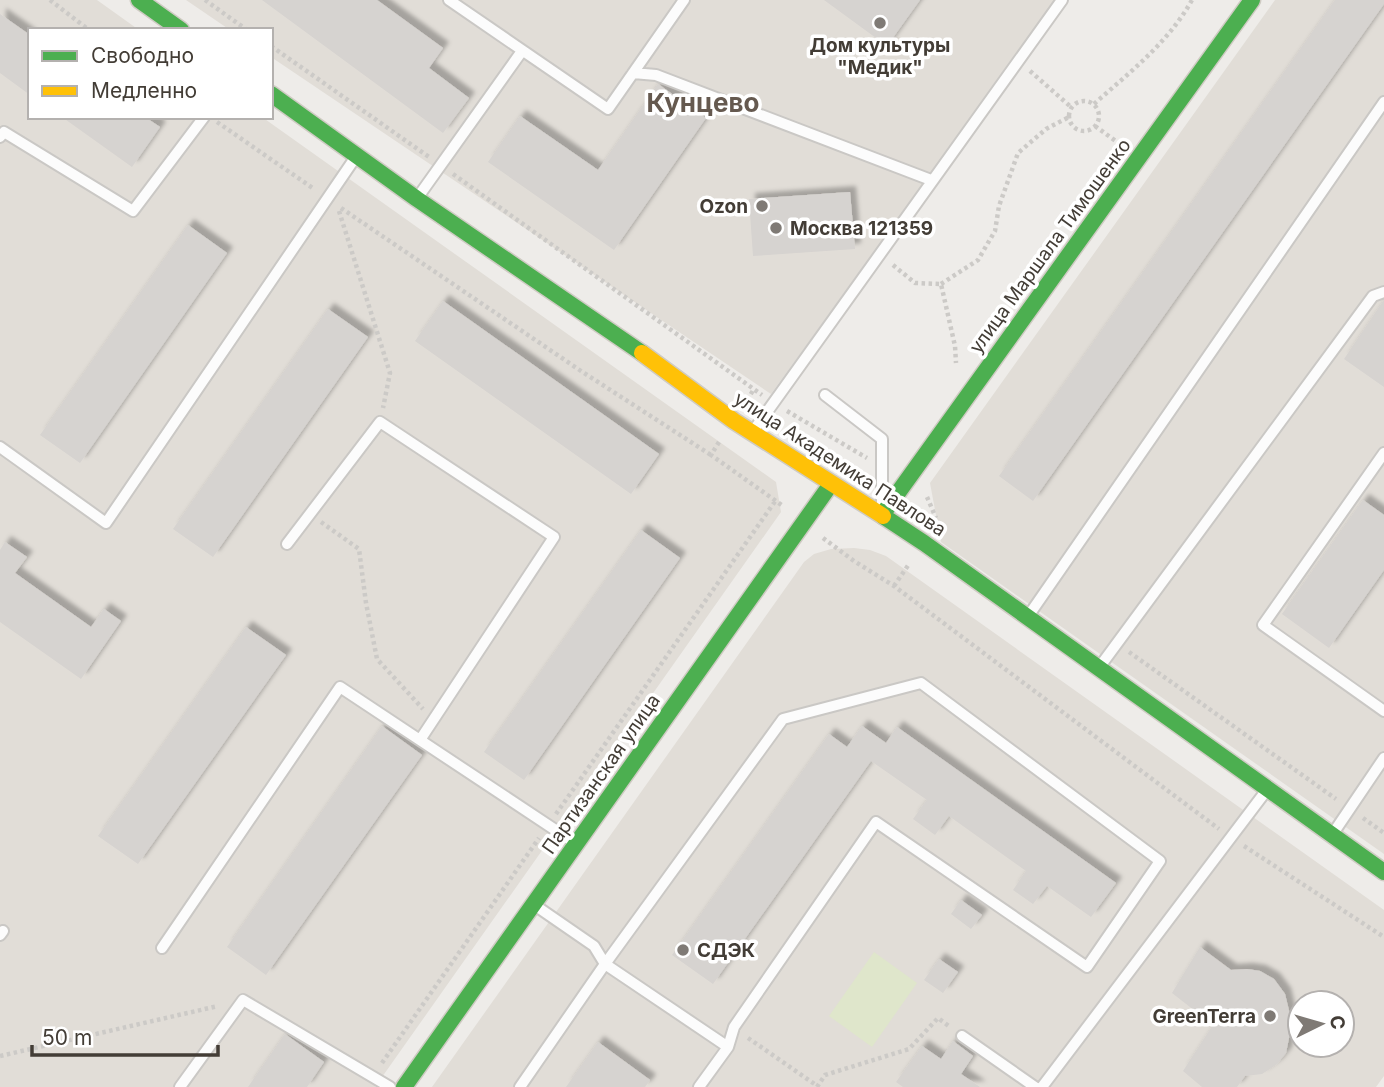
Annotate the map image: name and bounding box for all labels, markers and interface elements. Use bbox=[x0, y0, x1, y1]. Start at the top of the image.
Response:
marker: Дом культуры "Медик" bbox=[872, 15, 888, 31]
legend bbox=[28, 28, 273, 119]
place label: Дом культуры "Медик" bbox=[810, 34, 950, 79]
text: Свободно bbox=[91, 43, 194, 68]
text: Медленно bbox=[91, 78, 197, 103]
district label: Кунцево bbox=[647, 87, 760, 118]
street label: улица Маршала Тимошенко bbox=[964, 134, 1136, 358]
place label: Ozon bbox=[699, 195, 748, 218]
marker: Ozon bbox=[754, 198, 770, 214]
place label: Москва 121359 bbox=[790, 217, 933, 240]
marker: Москва 121359 bbox=[768, 220, 784, 236]
street label: улица Академика Павлова bbox=[730, 387, 950, 541]
street label: Партизанская улица bbox=[537, 690, 665, 858]
place label: СДЭК bbox=[697, 939, 756, 962]
marker: СДЭК bbox=[675, 942, 691, 958]
north arrow bbox=[1286, 989, 1356, 1059]
place label: GreenTerra bbox=[1152, 1005, 1256, 1028]
marker: GreenTerra bbox=[1262, 1008, 1278, 1024]
scale bar bbox=[32, 1014, 217, 1058]
text: С bbox=[1325, 1015, 1350, 1031]
text: 50 m bbox=[42, 1025, 92, 1050]

